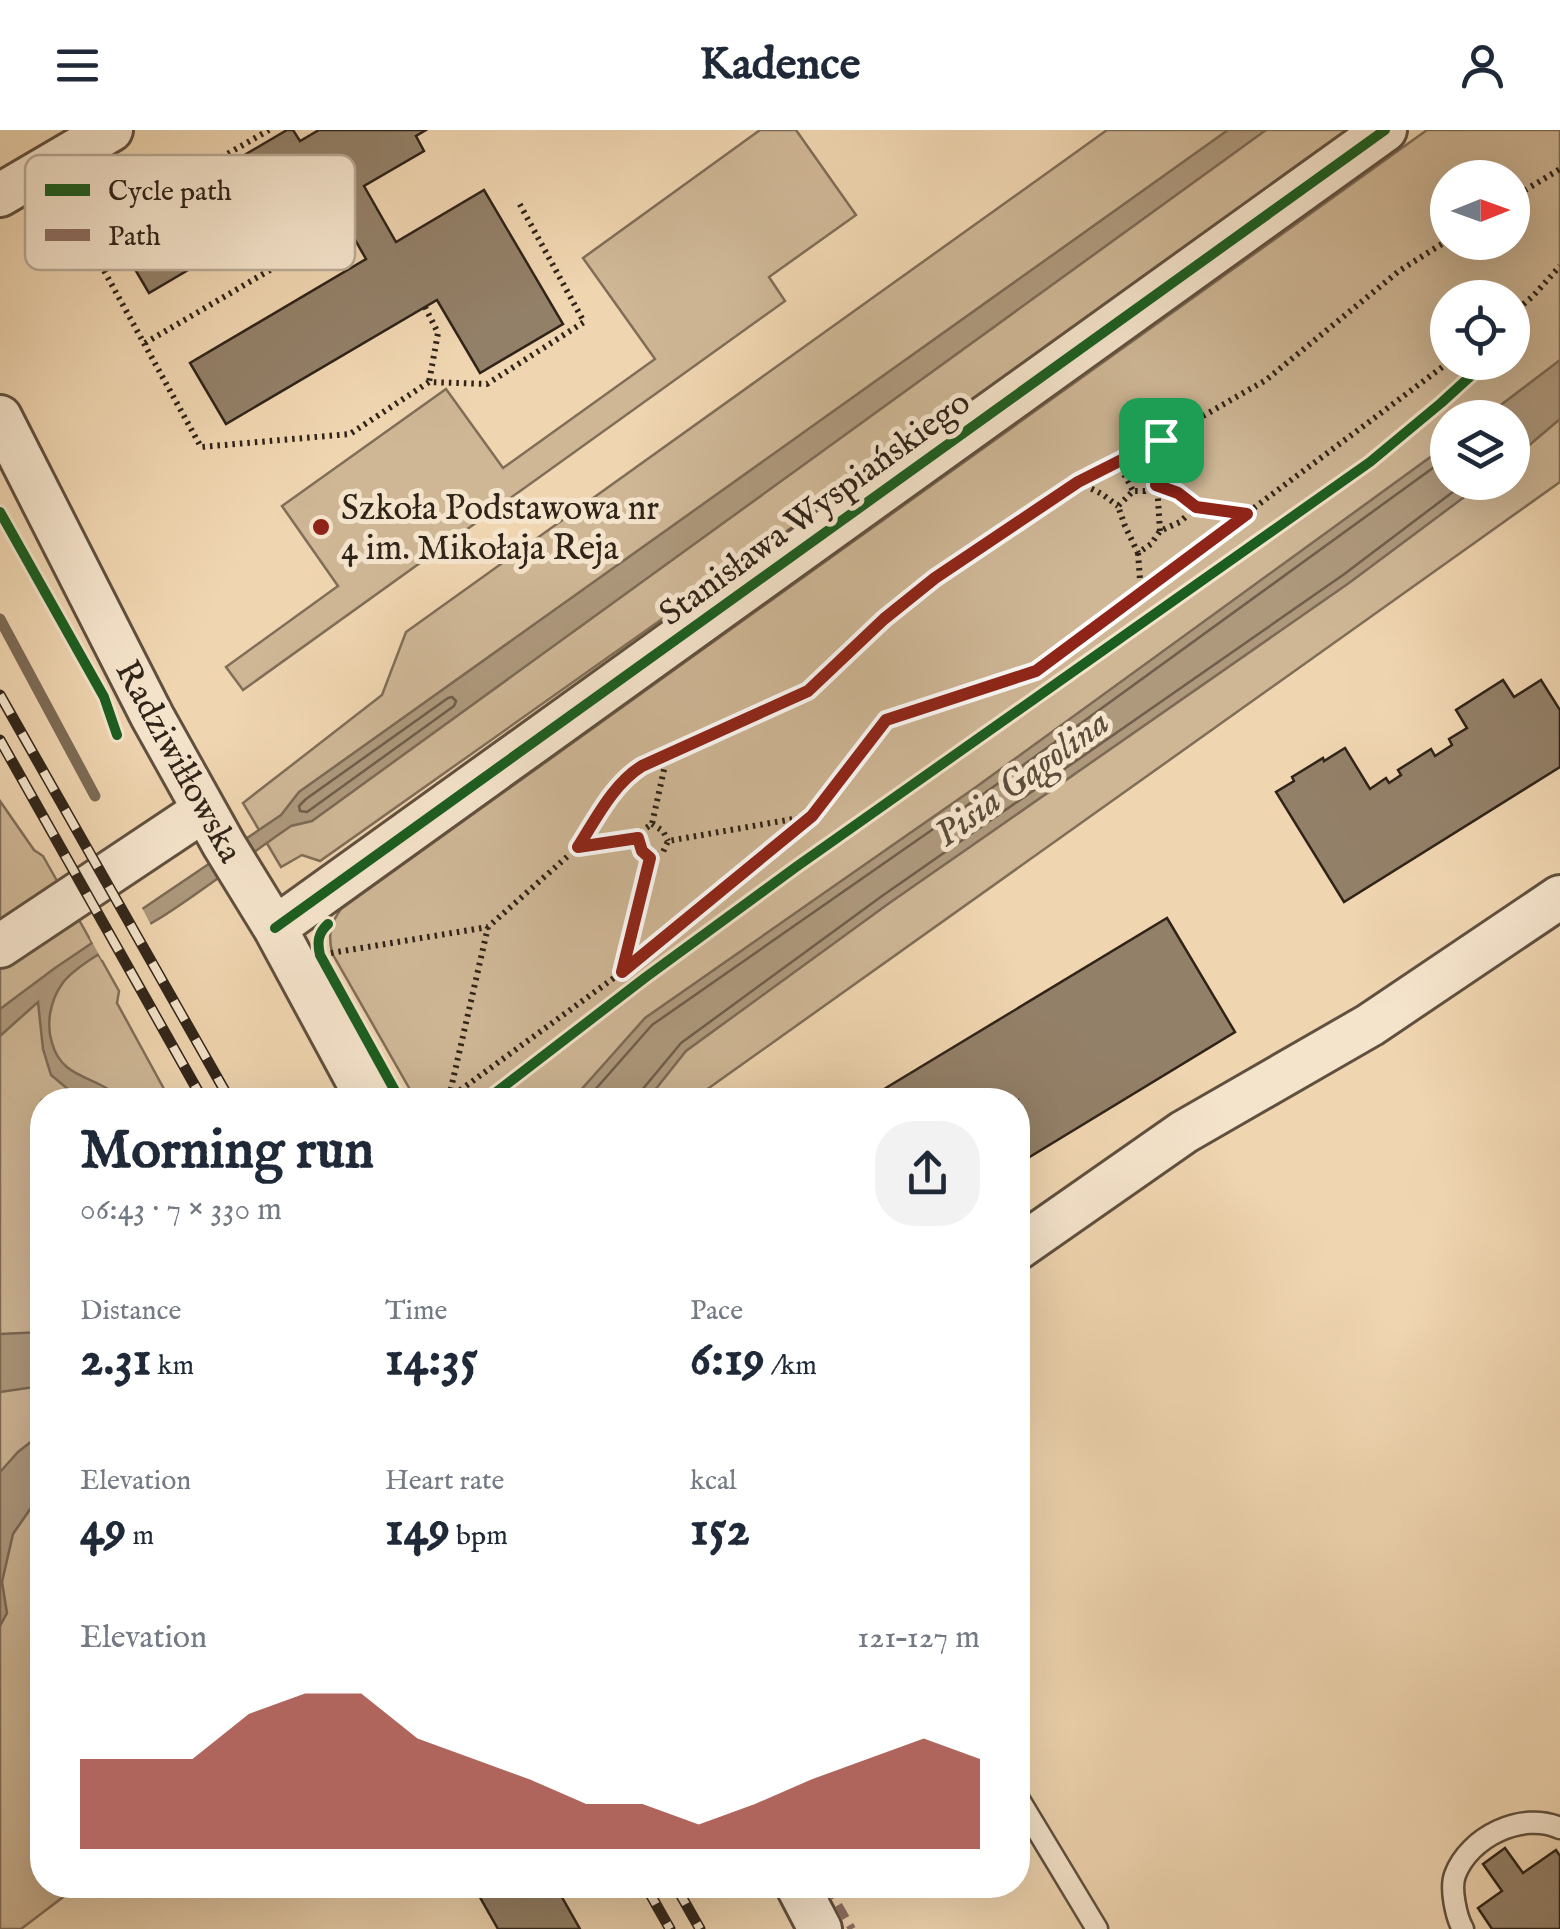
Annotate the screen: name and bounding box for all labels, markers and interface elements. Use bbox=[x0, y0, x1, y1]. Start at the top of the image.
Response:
text: Kadence bbox=[700, 37, 860, 94]
icon: menu bbox=[50, 38, 105, 93]
icon: person bbox=[1455, 38, 1510, 93]
legend bbox=[25, 155, 355, 270]
north arrow bbox=[1430, 160, 1530, 260]
map controls bbox=[1430, 160, 1530, 500]
text: Cycle path bbox=[108, 175, 232, 210]
text: Path bbox=[108, 220, 161, 255]
button: locate bbox=[1430, 280, 1530, 380]
street label: Stanisława Wyspiańskiego bbox=[651, 381, 980, 637]
pin bbox=[1119, 398, 1204, 483]
button: layers bbox=[1430, 400, 1530, 500]
icon: arrive bbox=[1134, 413, 1189, 468]
place label: Szkoła Podstawowa nr 4 im. Mikołaja Reja bbox=[341, 487, 659, 572]
marker: Szkoła Podstawowa nr 4 im. Mikołaja Reja bbox=[310, 516, 332, 538]
street label: Radziwiłłowska bbox=[104, 653, 252, 872]
water label: Pisia Gągolina bbox=[926, 700, 1120, 859]
text: Morning run bbox=[80, 1117, 374, 1187]
button: share bbox=[875, 1121, 980, 1226]
text: 06:43 · 7 × 330 m bbox=[80, 1190, 282, 1231]
text: Distance bbox=[80, 1294, 181, 1329]
text: Time bbox=[385, 1294, 447, 1329]
text: Pace bbox=[690, 1294, 743, 1329]
text: 2.31 bbox=[80, 1329, 151, 1392]
text: 14:35 bbox=[385, 1329, 478, 1392]
text: 6:19 bbox=[690, 1329, 765, 1392]
text: km bbox=[151, 1349, 194, 1384]
text: /km bbox=[765, 1349, 817, 1384]
text: Elevation bbox=[80, 1464, 191, 1499]
text: Heart rate bbox=[385, 1464, 504, 1499]
text: kcal bbox=[690, 1464, 737, 1499]
text: 49 bbox=[80, 1499, 126, 1562]
text: 149 bbox=[385, 1499, 450, 1562]
text: 152 bbox=[690, 1499, 750, 1562]
text: m bbox=[126, 1519, 154, 1554]
text: bpm bbox=[450, 1519, 508, 1554]
text: Elevation bbox=[80, 1618, 207, 1659]
text: 121–127 m bbox=[857, 1618, 980, 1659]

